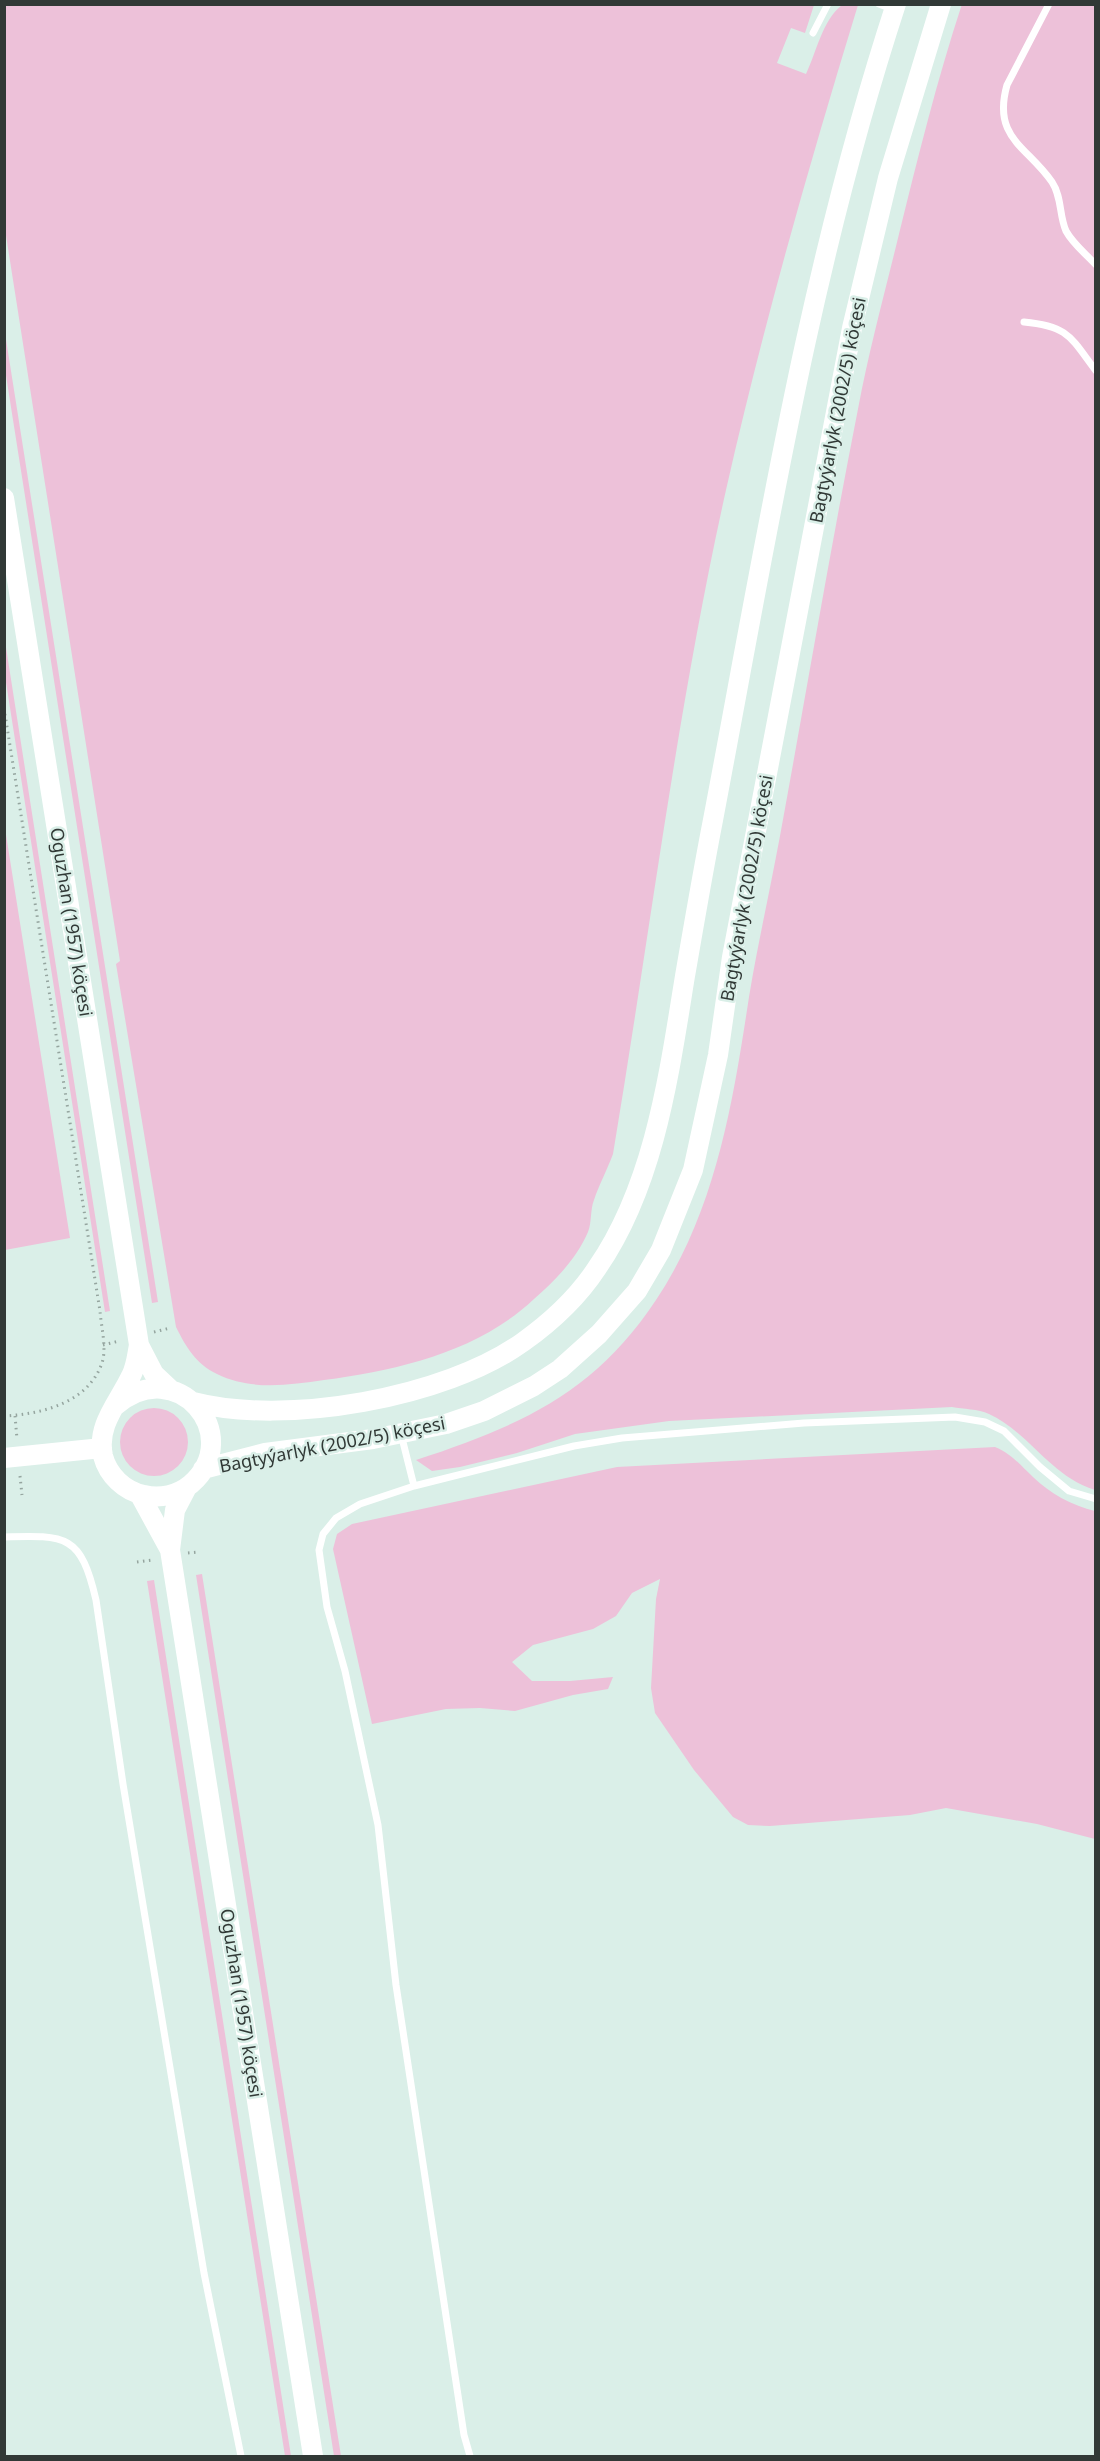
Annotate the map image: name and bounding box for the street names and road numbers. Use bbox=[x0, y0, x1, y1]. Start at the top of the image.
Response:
street label: Bagtyýarlyk (2002/5) köçesi bbox=[803, 295, 871, 525]
street label: Bagtyýarlyk (2002/5) köçesi bbox=[714, 773, 778, 1003]
street label: Oguzhan (1957) köçesi bbox=[45, 826, 99, 1018]
street label: Bagtyýarlyk (2002/5) köçesi bbox=[217, 1410, 447, 1478]
street label: Oguzhan (1957) köçesi bbox=[215, 1907, 269, 2099]

